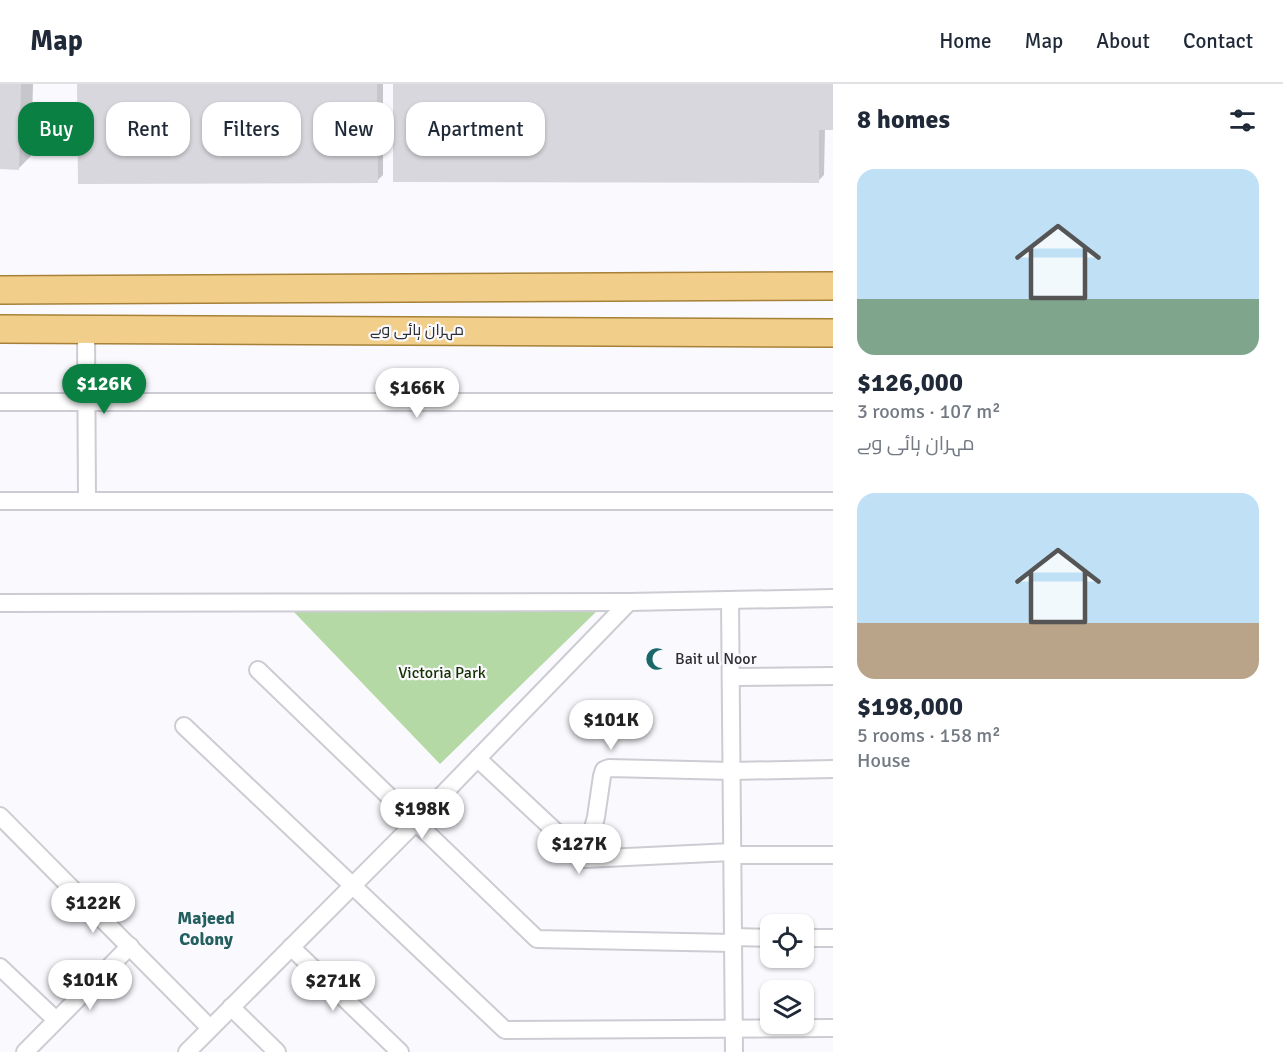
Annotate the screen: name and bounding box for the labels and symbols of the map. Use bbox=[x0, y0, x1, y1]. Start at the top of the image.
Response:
street label: مہران ہائی وے bbox=[370, 320, 464, 341]
pin: $126K bbox=[62, 364, 146, 415]
pin: $166K bbox=[375, 368, 459, 419]
mosque icon: Bait ul Noor bbox=[644, 646, 670, 672]
place label: Bait ul Noor bbox=[675, 649, 757, 669]
park label: Victoria Park bbox=[398, 663, 486, 683]
pin: $101K bbox=[569, 700, 653, 751]
pin: $198K bbox=[380, 789, 464, 840]
pin: $127K bbox=[537, 824, 621, 875]
pin: $122K bbox=[51, 883, 135, 934]
district label: Majeed Colony bbox=[177, 907, 235, 950]
pin: $101K bbox=[48, 960, 132, 1011]
pin: $271K bbox=[291, 961, 375, 1012]

